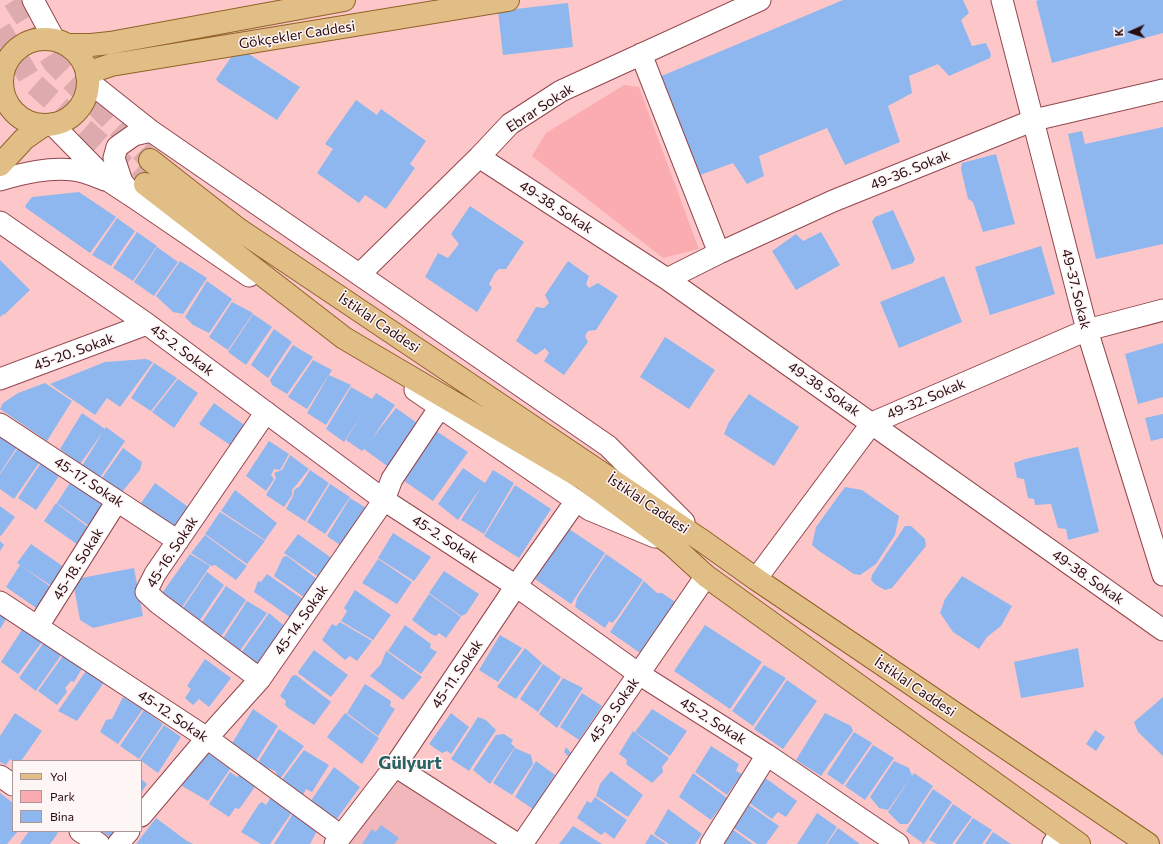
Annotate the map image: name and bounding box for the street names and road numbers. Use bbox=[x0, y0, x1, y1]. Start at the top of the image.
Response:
street label: Gökçekler Caddesi bbox=[238, 18, 356, 52]
street label: Ebrar Sokak bbox=[503, 80, 577, 136]
street label: 49-36. Sokak bbox=[868, 146, 952, 194]
street label: 49-38. Sokak bbox=[516, 177, 596, 237]
street label: 49-37. Sokak bbox=[1058, 247, 1094, 331]
street label: İstiklal Caddesi bbox=[335, 290, 423, 356]
street label: 45-2. Sokak bbox=[147, 321, 217, 379]
street label: 45-20. Sokak bbox=[32, 330, 116, 374]
street label: 49-38. Sokak bbox=[785, 358, 863, 420]
street label: 49-32. Sokak bbox=[884, 375, 968, 423]
street label: 45-17. Sokak bbox=[51, 453, 127, 511]
street label: İstiklal Caddesi bbox=[604, 471, 692, 537]
street label: 45-2. Sokak bbox=[409, 511, 481, 567]
street label: 45-16. Sokak bbox=[143, 513, 201, 591]
street label: 45-18. Sokak bbox=[49, 525, 107, 603]
street label: 49-38. Sokak bbox=[1049, 546, 1127, 608]
street label: 45-14. Sokak bbox=[271, 582, 331, 658]
street label: 45-11. Sokak bbox=[428, 636, 486, 712]
street label: İstiklal Caddesi bbox=[871, 654, 959, 720]
street label: 45-9. Sokak bbox=[585, 674, 643, 746]
street label: 45-12. Sokak bbox=[135, 686, 211, 746]
street label: 45-2. Sokak bbox=[677, 694, 749, 748]

